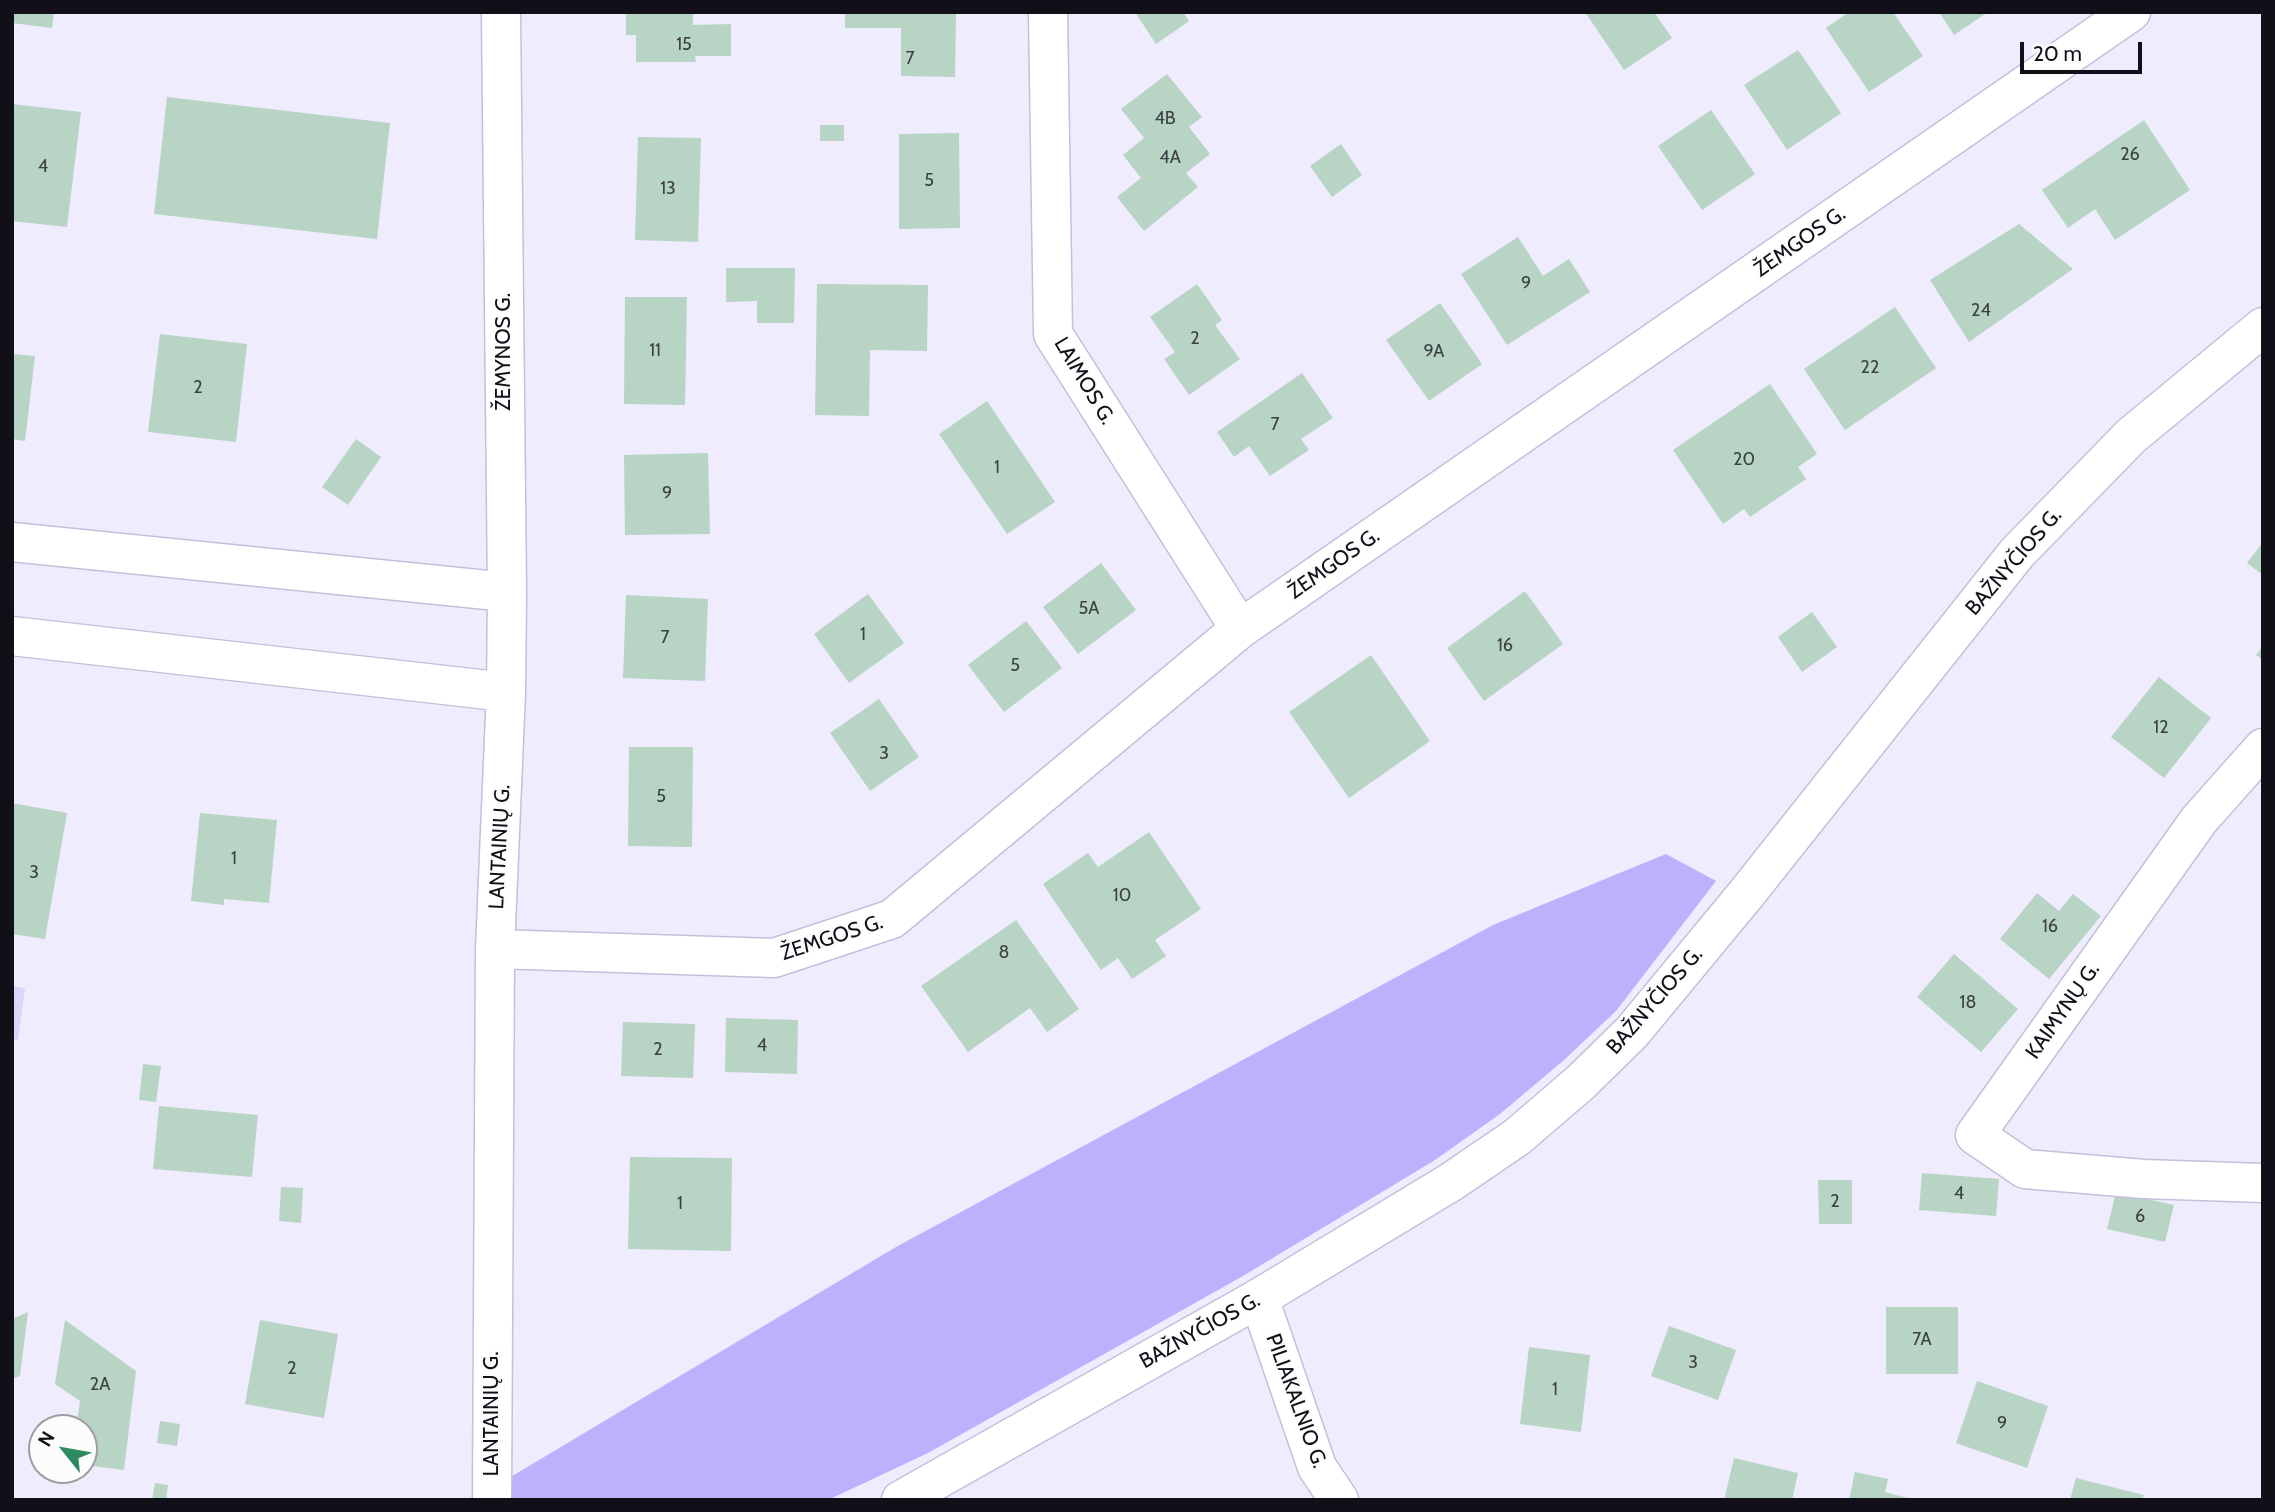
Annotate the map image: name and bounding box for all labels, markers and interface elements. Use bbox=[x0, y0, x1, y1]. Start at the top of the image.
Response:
scale bar bbox=[2023, 28, 2146, 72]
house number: 15 bbox=[676, 34, 692, 56]
text: 20 m bbox=[2033, 41, 2082, 66]
house number: 7 bbox=[905, 48, 915, 70]
house number: 4B bbox=[1154, 108, 1176, 130]
house number: 26 bbox=[2120, 144, 2140, 166]
house number: 4A bbox=[1159, 147, 1181, 169]
house number: 4 bbox=[38, 156, 48, 178]
house number: 5 bbox=[924, 170, 934, 192]
house number: 13 bbox=[660, 178, 676, 200]
street label: ŽEMGOS G. bbox=[1749, 201, 1851, 283]
house number: 9 bbox=[1521, 273, 1531, 295]
street label: ŽEMYNOS G. bbox=[491, 293, 517, 411]
house number: 24 bbox=[1971, 300, 1991, 322]
house number: 2 bbox=[1190, 328, 1200, 350]
street label: LAIMOS G. bbox=[1048, 333, 1120, 429]
house number: 11 bbox=[649, 340, 661, 362]
house number: 9A bbox=[1424, 341, 1444, 363]
house number: 22 bbox=[1861, 357, 1879, 379]
house number: 2 bbox=[193, 377, 203, 399]
house number: 7 bbox=[1270, 414, 1280, 436]
house number: 20 bbox=[1733, 449, 1755, 471]
house number: 1 bbox=[994, 457, 1000, 479]
house number: 9 bbox=[662, 483, 672, 505]
street label: BAŽNYČIOS G. bbox=[1961, 503, 2067, 621]
street label: ŽEMGOS G. bbox=[1283, 523, 1385, 605]
house number: 5A bbox=[1079, 598, 1099, 620]
house number: 1 bbox=[860, 624, 866, 646]
house number: 7 bbox=[660, 627, 670, 649]
house number: 16 bbox=[1497, 635, 1513, 657]
house number: 5 bbox=[1010, 655, 1020, 677]
house number: 12 bbox=[2153, 717, 2169, 739]
house number: 3 bbox=[879, 743, 889, 765]
street label: LANTAINIŲ G. bbox=[484, 784, 516, 910]
house number: 5 bbox=[656, 786, 666, 808]
house number: 1 bbox=[231, 848, 237, 870]
house number: 3 bbox=[29, 862, 39, 884]
house number: 10 bbox=[1113, 885, 1131, 907]
street label: ŽEMGOS G. bbox=[778, 910, 886, 966]
house number: 16 bbox=[2042, 916, 2058, 938]
house number: 8 bbox=[999, 942, 1009, 964]
street label: BAŽNYČIOS G. bbox=[1602, 942, 1708, 1060]
street label: KAIMYNŲ G. bbox=[2021, 958, 2105, 1064]
house number: 18 bbox=[1960, 992, 1976, 1014]
house number: 4 bbox=[757, 1035, 767, 1057]
house number: 2 bbox=[653, 1039, 663, 1061]
house number: 4 bbox=[1954, 1183, 1964, 1205]
house number: 2 bbox=[1830, 1191, 1840, 1213]
house number: 1 bbox=[677, 1193, 683, 1215]
house number: 6 bbox=[2135, 1206, 2145, 1228]
street label: BAŽNYČIOS G. bbox=[1135, 1288, 1265, 1374]
house number: 7A bbox=[1912, 1329, 1932, 1351]
street label: PILIAKALNIO G. bbox=[1260, 1330, 1332, 1472]
street label: LANTAINIŲ G. bbox=[479, 1351, 505, 1477]
house number: 3 bbox=[1688, 1352, 1698, 1374]
house number: 2 bbox=[287, 1358, 297, 1380]
house number: 2A bbox=[90, 1374, 110, 1396]
house number: 1 bbox=[1552, 1379, 1558, 1401]
house number: 9 bbox=[1997, 1413, 2007, 1435]
north arrow bbox=[28, 1414, 98, 1484]
text: N bbox=[33, 1427, 60, 1451]

